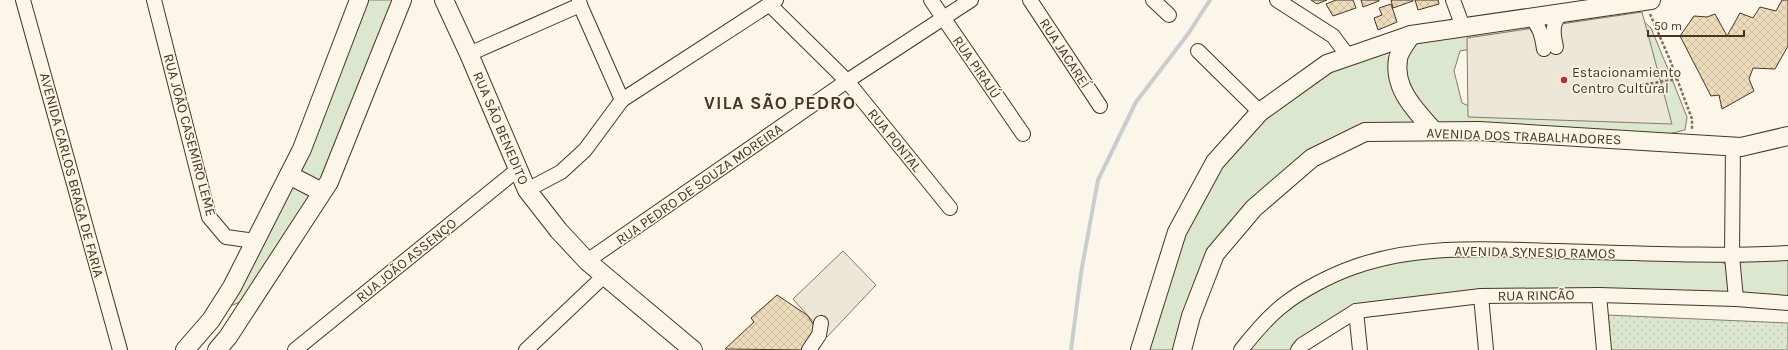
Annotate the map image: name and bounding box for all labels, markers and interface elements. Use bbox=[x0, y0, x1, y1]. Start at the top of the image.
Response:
scale bar bbox=[1648, 12, 1744, 38]
street label: RUA JACAREÍ bbox=[1036, 15, 1095, 92]
text: 50 m bbox=[1654, 19, 1682, 33]
street label: RUA PIRAJÚ bbox=[949, 32, 1005, 102]
street label: RUA JOÃO CASEMIRO LEME bbox=[160, 52, 219, 218]
place label: Estacionamiento Centro Cultural bbox=[1572, 64, 1681, 97]
street label: RUA SÃO BENEDITO bbox=[469, 69, 532, 187]
street label: AVENIDA CARLOS BRAGA DE FARIA bbox=[36, 71, 107, 279]
marker: Estacionamiento Centro Cultural bbox=[1559, 75, 1569, 85]
district label: VILA SÃO PEDRO bbox=[704, 92, 856, 114]
street label: RUA PONTAL bbox=[864, 105, 926, 176]
street label: RUA PEDRO DE SOUZA MOREIRA bbox=[613, 120, 786, 249]
street label: AVENIDA DOS TRABALHADORES bbox=[1426, 125, 1622, 148]
street label: RUA JOÃO ASSENÇO bbox=[353, 215, 460, 306]
street label: AVENIDA SYNESIO RAMOS bbox=[1454, 243, 1616, 262]
street label: RUA RINCÃO bbox=[1497, 286, 1575, 305]

